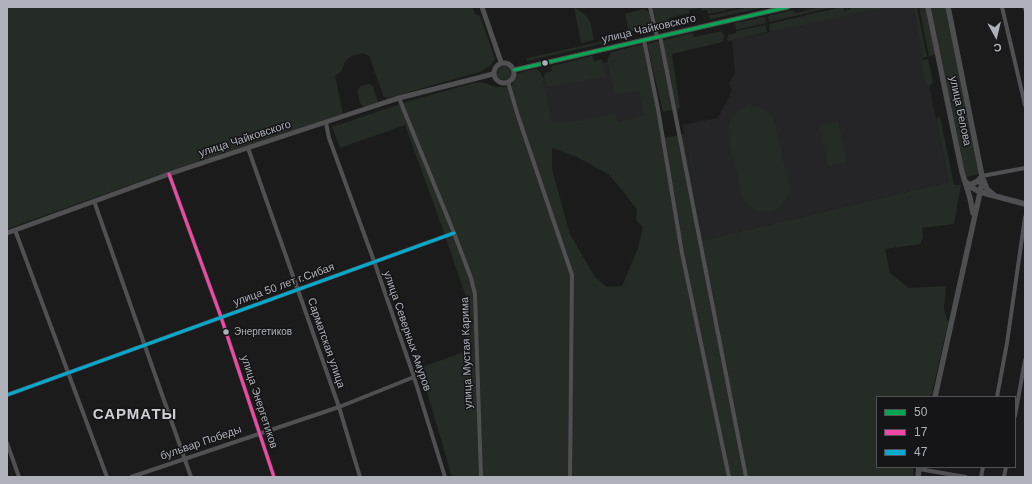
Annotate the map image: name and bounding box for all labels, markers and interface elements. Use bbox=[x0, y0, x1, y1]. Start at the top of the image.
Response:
street label: улица Чайковского bbox=[601, 12, 697, 46]
north arrow bbox=[976, 16, 1016, 56]
text: С bbox=[993, 41, 1002, 54]
unlabelled marker bbox=[540, 58, 550, 68]
street label: улица Белова bbox=[946, 75, 974, 147]
street label: улица Чайковского bbox=[197, 118, 293, 160]
street label: улица 50 лет г.Сибая bbox=[232, 261, 336, 309]
street label: улица Северных Амуров bbox=[380, 269, 434, 393]
street label: Сарматская улица bbox=[304, 296, 348, 390]
street label: улица Мустая Карима bbox=[458, 297, 476, 409]
place label: Энергетиков bbox=[234, 326, 292, 338]
marker: Энергетиков bbox=[221, 327, 231, 337]
street label: улица Энергетиков bbox=[238, 354, 280, 450]
legend bbox=[876, 396, 1016, 468]
text: 50 bbox=[914, 405, 927, 419]
district label: САРМАТЫ bbox=[93, 406, 177, 424]
street label: бульвар Победы bbox=[159, 423, 243, 463]
text: 17 bbox=[914, 425, 927, 439]
text: 47 bbox=[914, 445, 927, 459]

